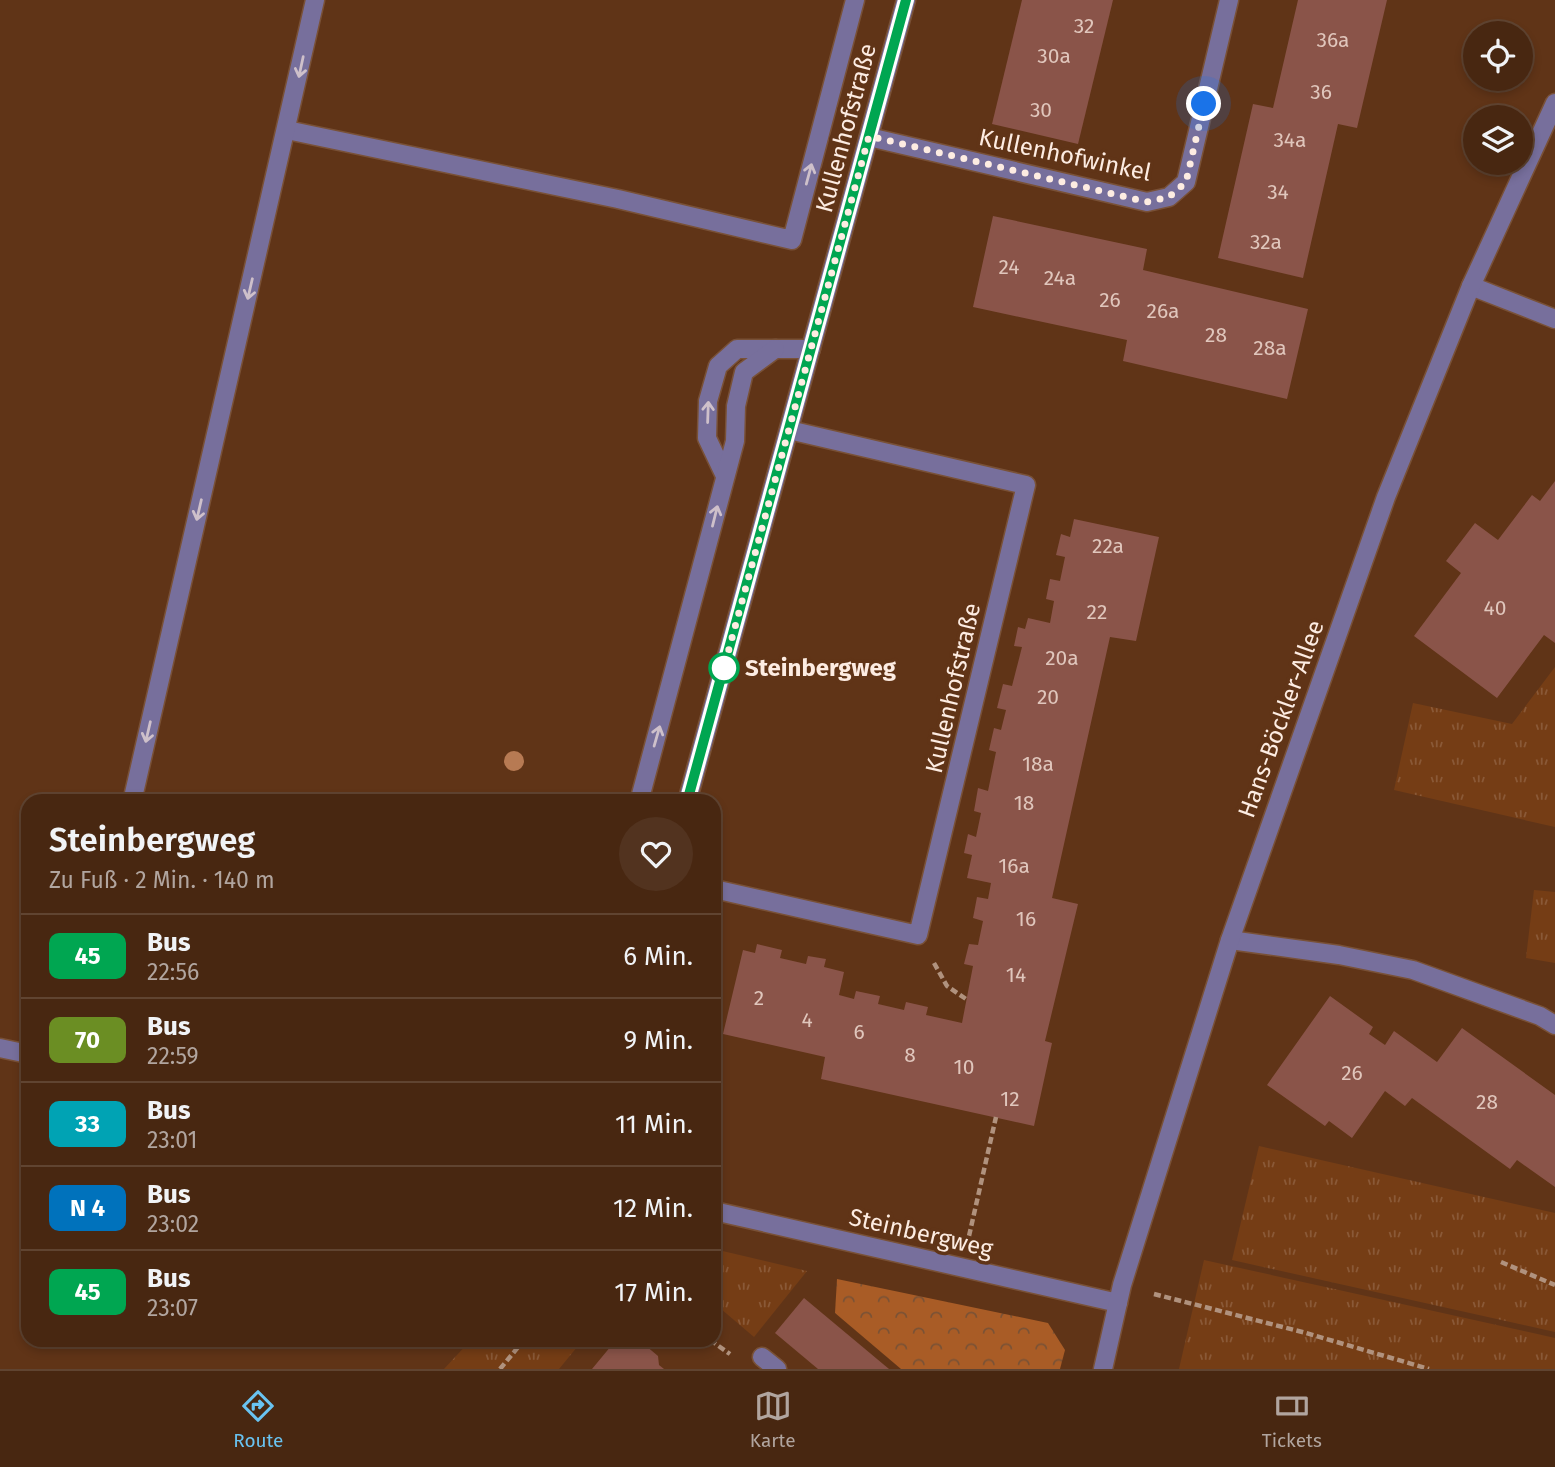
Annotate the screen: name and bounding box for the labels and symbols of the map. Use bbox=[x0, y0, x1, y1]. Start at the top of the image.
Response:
house number: 32 bbox=[1074, 13, 1094, 39]
house number: 36a bbox=[1316, 27, 1350, 53]
street label: Kullenhofstraße bbox=[810, 41, 882, 215]
house number: 30a bbox=[1037, 43, 1071, 69]
one-way arrow bbox=[293, 55, 307, 78]
house number: 36 bbox=[1310, 79, 1332, 105]
your location bbox=[1186, 86, 1221, 121]
house number: 30 bbox=[1030, 97, 1052, 123]
street label: Kullenhofwinkel bbox=[976, 123, 1154, 187]
house number: 34a bbox=[1274, 127, 1306, 153]
one-way arrow bbox=[804, 163, 817, 185]
house number: 34 bbox=[1267, 179, 1289, 205]
house number: 32a bbox=[1250, 229, 1282, 255]
house number: 24 bbox=[999, 254, 1020, 280]
house number: 24a bbox=[1044, 265, 1076, 291]
one-way arrow bbox=[243, 277, 256, 299]
house number: 26 bbox=[1099, 287, 1121, 313]
house number: 26a bbox=[1146, 298, 1180, 324]
house number: 28 bbox=[1205, 322, 1227, 348]
house number: 28a bbox=[1253, 335, 1287, 361]
one-way arrow bbox=[701, 401, 715, 424]
one-way arrow bbox=[192, 498, 206, 521]
one-way arrow bbox=[709, 505, 722, 528]
house number: 22a bbox=[1092, 533, 1124, 559]
house number: 40 bbox=[1484, 595, 1506, 621]
house number: 22 bbox=[1087, 599, 1107, 625]
street label: Kullenhofstraße bbox=[920, 600, 986, 776]
street label: Hans-Böckler-Allee bbox=[1232, 616, 1330, 822]
house number: 20a bbox=[1045, 645, 1079, 671]
marker: Steinbergweg bbox=[709, 653, 739, 683]
place label: Steinbergweg bbox=[745, 654, 897, 682]
house number: 20 bbox=[1037, 684, 1059, 710]
one-way arrow bbox=[141, 720, 154, 743]
one-way arrow bbox=[651, 725, 664, 748]
house number: 18a bbox=[1022, 751, 1054, 777]
house number: 18 bbox=[1014, 790, 1034, 816]
house number: 16a bbox=[998, 853, 1030, 879]
house number: 16 bbox=[1016, 906, 1036, 932]
house number: 14 bbox=[1006, 962, 1026, 988]
house number: 2 bbox=[754, 985, 764, 1011]
house number: 4 bbox=[801, 1007, 813, 1033]
house number: 6 bbox=[853, 1019, 865, 1045]
house number: 8 bbox=[904, 1042, 916, 1068]
house number: 10 bbox=[954, 1054, 974, 1080]
house number: 26 bbox=[1341, 1060, 1363, 1086]
house number: 12 bbox=[1000, 1086, 1020, 1112]
house number: 28 bbox=[1476, 1089, 1498, 1115]
street label: Steinbergweg bbox=[846, 1203, 996, 1263]

